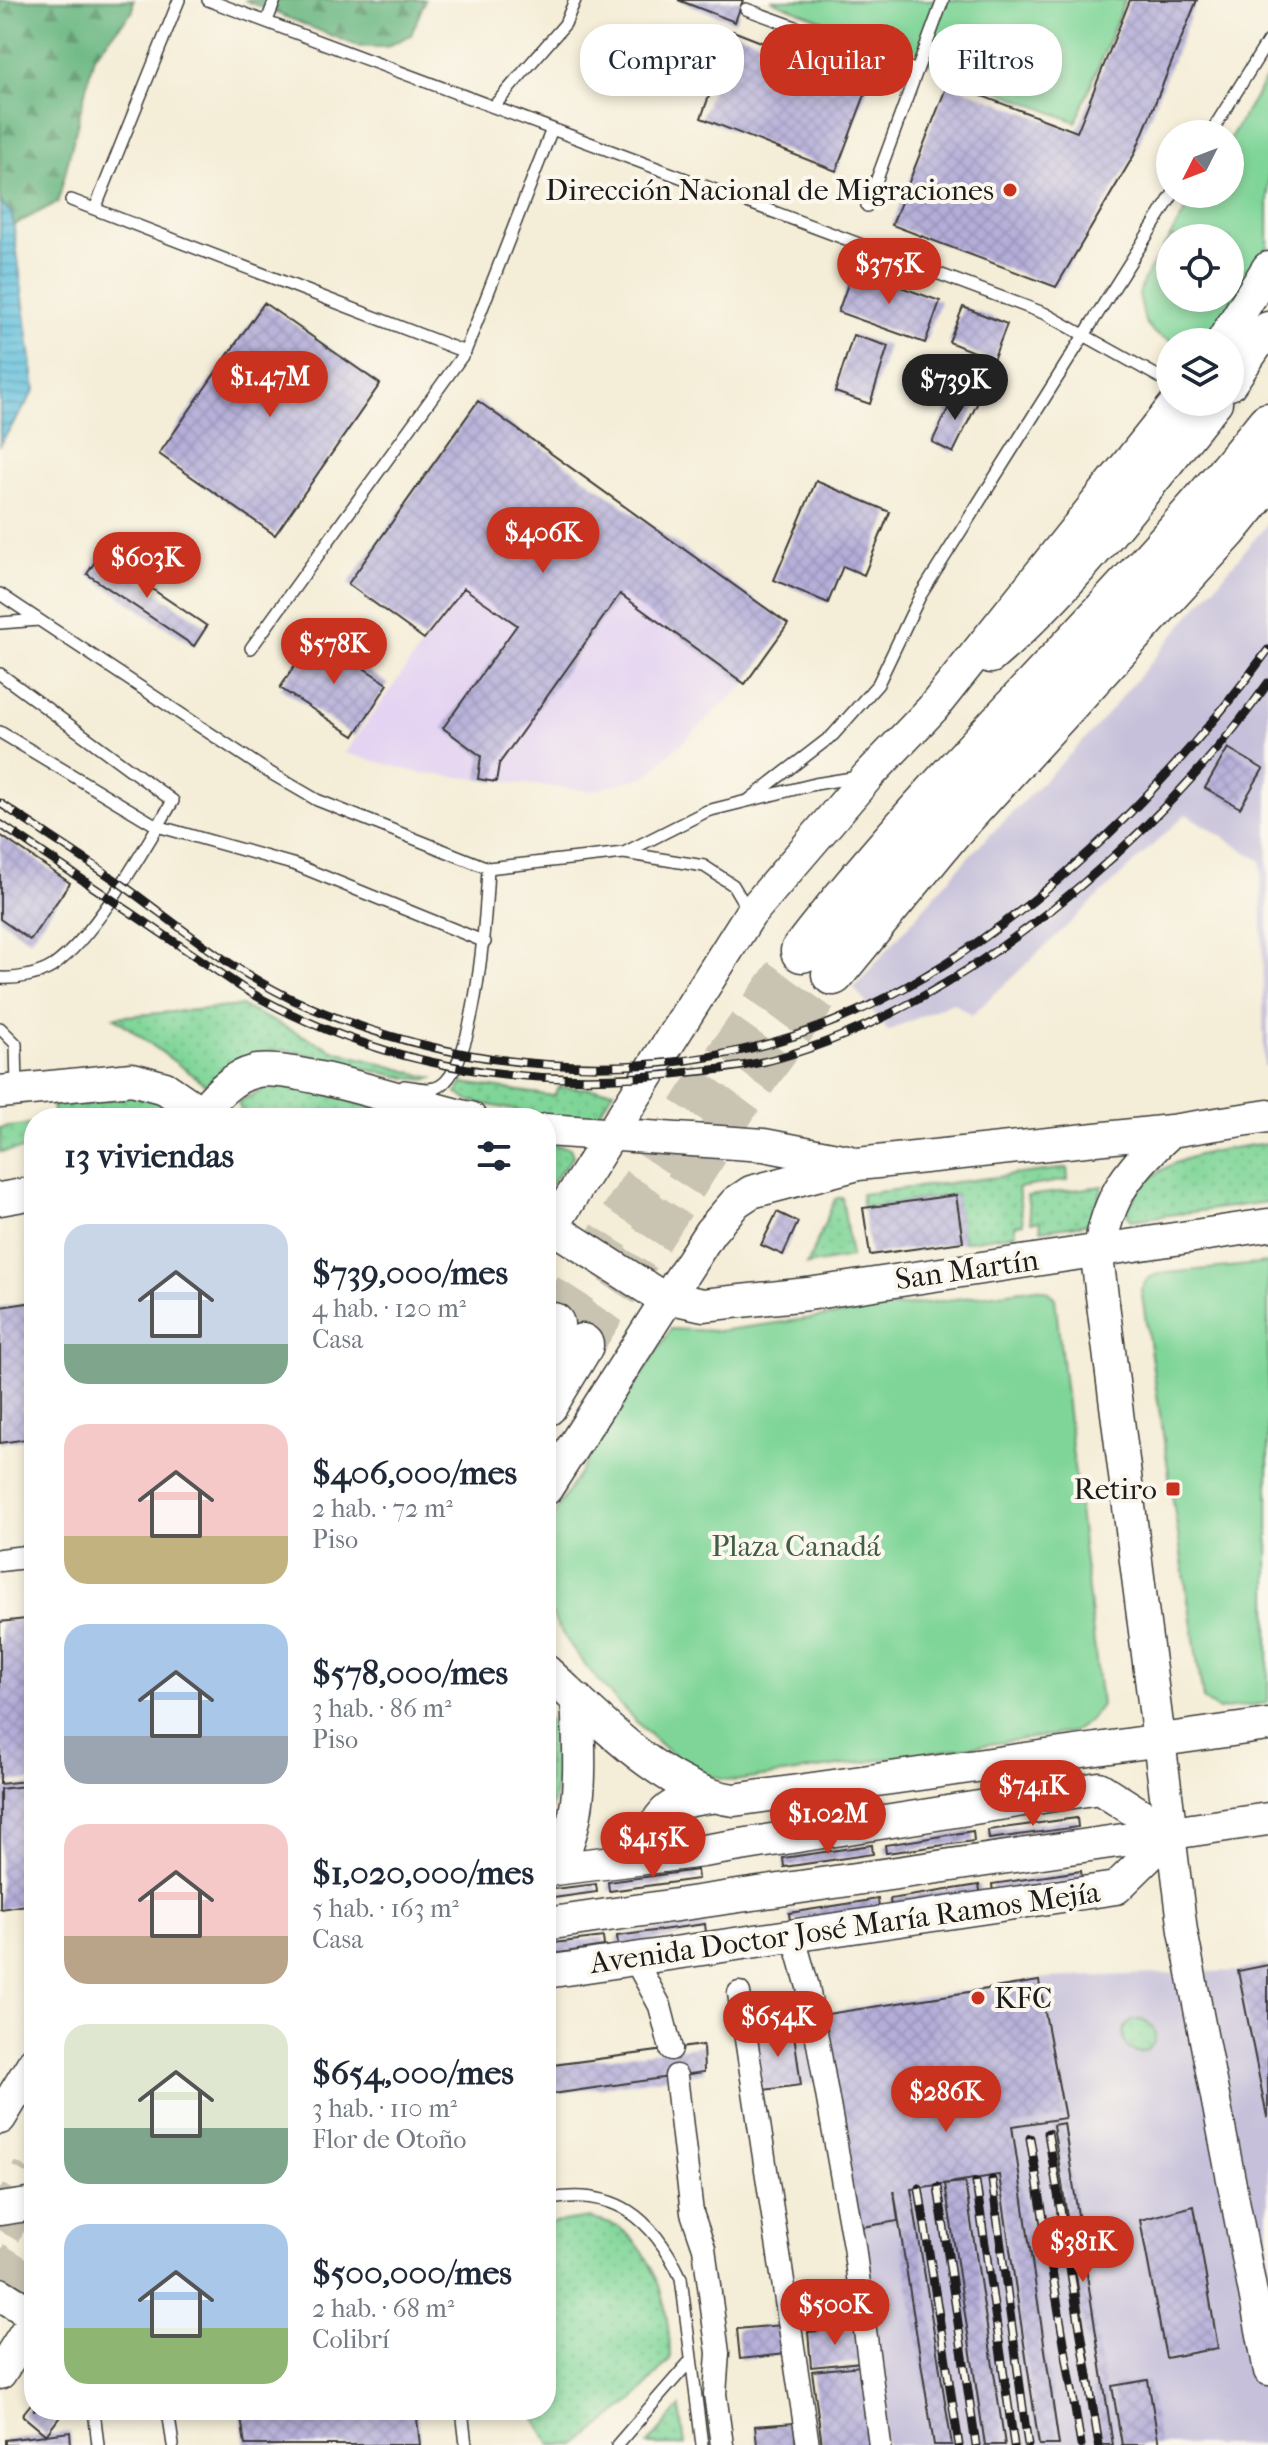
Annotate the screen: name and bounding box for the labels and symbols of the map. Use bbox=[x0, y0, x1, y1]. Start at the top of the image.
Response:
north arrow bbox=[1156, 120, 1244, 208]
place label: Dirección Nacional de Migraciones bbox=[545, 173, 994, 208]
marker: Dirección Nacional de Migraciones bbox=[1001, 181, 1019, 199]
pin: $375K bbox=[833, 238, 945, 306]
pin: $1.47M bbox=[205, 351, 335, 419]
pin: $739K bbox=[899, 354, 1011, 422]
pin: $406K bbox=[487, 507, 599, 575]
pin: $603K bbox=[91, 532, 203, 600]
pin: $578K bbox=[278, 618, 390, 686]
street label: San Martín bbox=[893, 1243, 1042, 1297]
place label: Retiro bbox=[1073, 1472, 1157, 1507]
marker: Retiro bbox=[1164, 1480, 1182, 1498]
park label: Plaza Canadá bbox=[711, 1529, 882, 1564]
pin: $741K bbox=[977, 1760, 1089, 1828]
pin: $1.02M bbox=[763, 1788, 893, 1856]
pin: $415K bbox=[597, 1812, 709, 1880]
street label: Avenida Doctor José María Ramos Mejía bbox=[587, 1875, 1103, 1981]
place label: KFC bbox=[994, 1981, 1052, 2016]
marker: KFC bbox=[969, 1989, 987, 2007]
pin: $654K bbox=[722, 1991, 834, 2059]
pin: $286K bbox=[890, 2066, 1002, 2134]
pin: $381K bbox=[1027, 2216, 1139, 2284]
pin: $500K bbox=[779, 2279, 891, 2347]

